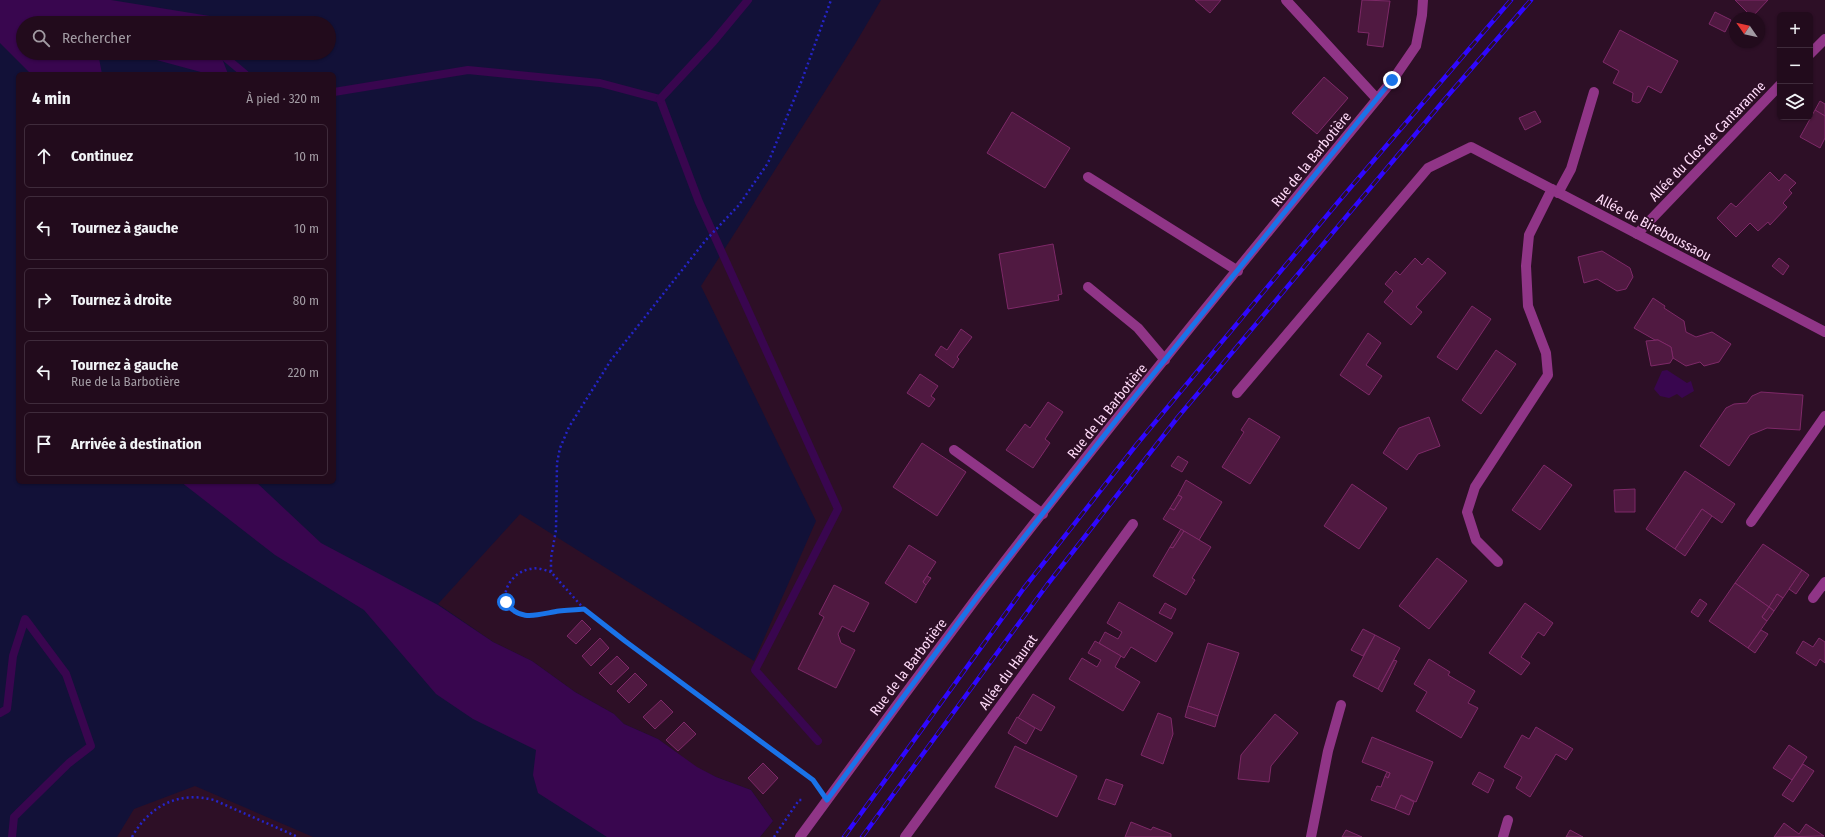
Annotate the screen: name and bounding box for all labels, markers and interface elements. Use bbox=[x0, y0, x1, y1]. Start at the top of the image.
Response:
north arrow bbox=[1729, 12, 1765, 48]
map controls bbox=[1777, 12, 1813, 120]
button: + bbox=[1777, 12, 1813, 48]
search box bbox=[16, 16, 336, 60]
icon: search bbox=[30, 27, 52, 49]
text: Rechercher bbox=[62, 29, 131, 47]
button: − bbox=[1777, 48, 1813, 84]
route end bbox=[1383, 71, 1401, 89]
street label: Allée du Clos de Cantaranne bbox=[1646, 78, 1769, 205]
button: layers bbox=[1777, 84, 1813, 120]
text: 4 min bbox=[32, 88, 71, 109]
text: À pied · 320 m bbox=[246, 91, 320, 106]
street label: Rue de la Barbotière bbox=[1268, 108, 1355, 210]
icon: ahead bbox=[33, 145, 55, 167]
text: Continuez bbox=[71, 147, 133, 165]
text: 10 m bbox=[294, 149, 319, 164]
street label: Allée de Bireboussaou bbox=[1593, 190, 1714, 265]
icon: left bbox=[33, 217, 55, 239]
text: Tournez à gauche bbox=[71, 219, 178, 237]
text: 10 m bbox=[294, 221, 319, 236]
icon: right bbox=[33, 289, 55, 311]
text: Tournez à droite bbox=[71, 291, 172, 309]
text: 80 m bbox=[293, 293, 319, 308]
text: Tournez à gauche bbox=[71, 356, 178, 374]
street label: Rue de la Barbotière bbox=[1064, 360, 1151, 462]
icon: left bbox=[33, 361, 55, 383]
text: 220 m bbox=[288, 365, 319, 380]
text: Rue de la Barbotière bbox=[71, 374, 180, 389]
icon: arrive bbox=[33, 433, 55, 455]
text: Arrivée à destination bbox=[71, 435, 202, 453]
route start bbox=[497, 593, 515, 611]
street label: Rue de la Barbotière bbox=[866, 615, 951, 719]
street label: Allée du Haurat bbox=[976, 631, 1042, 713]

